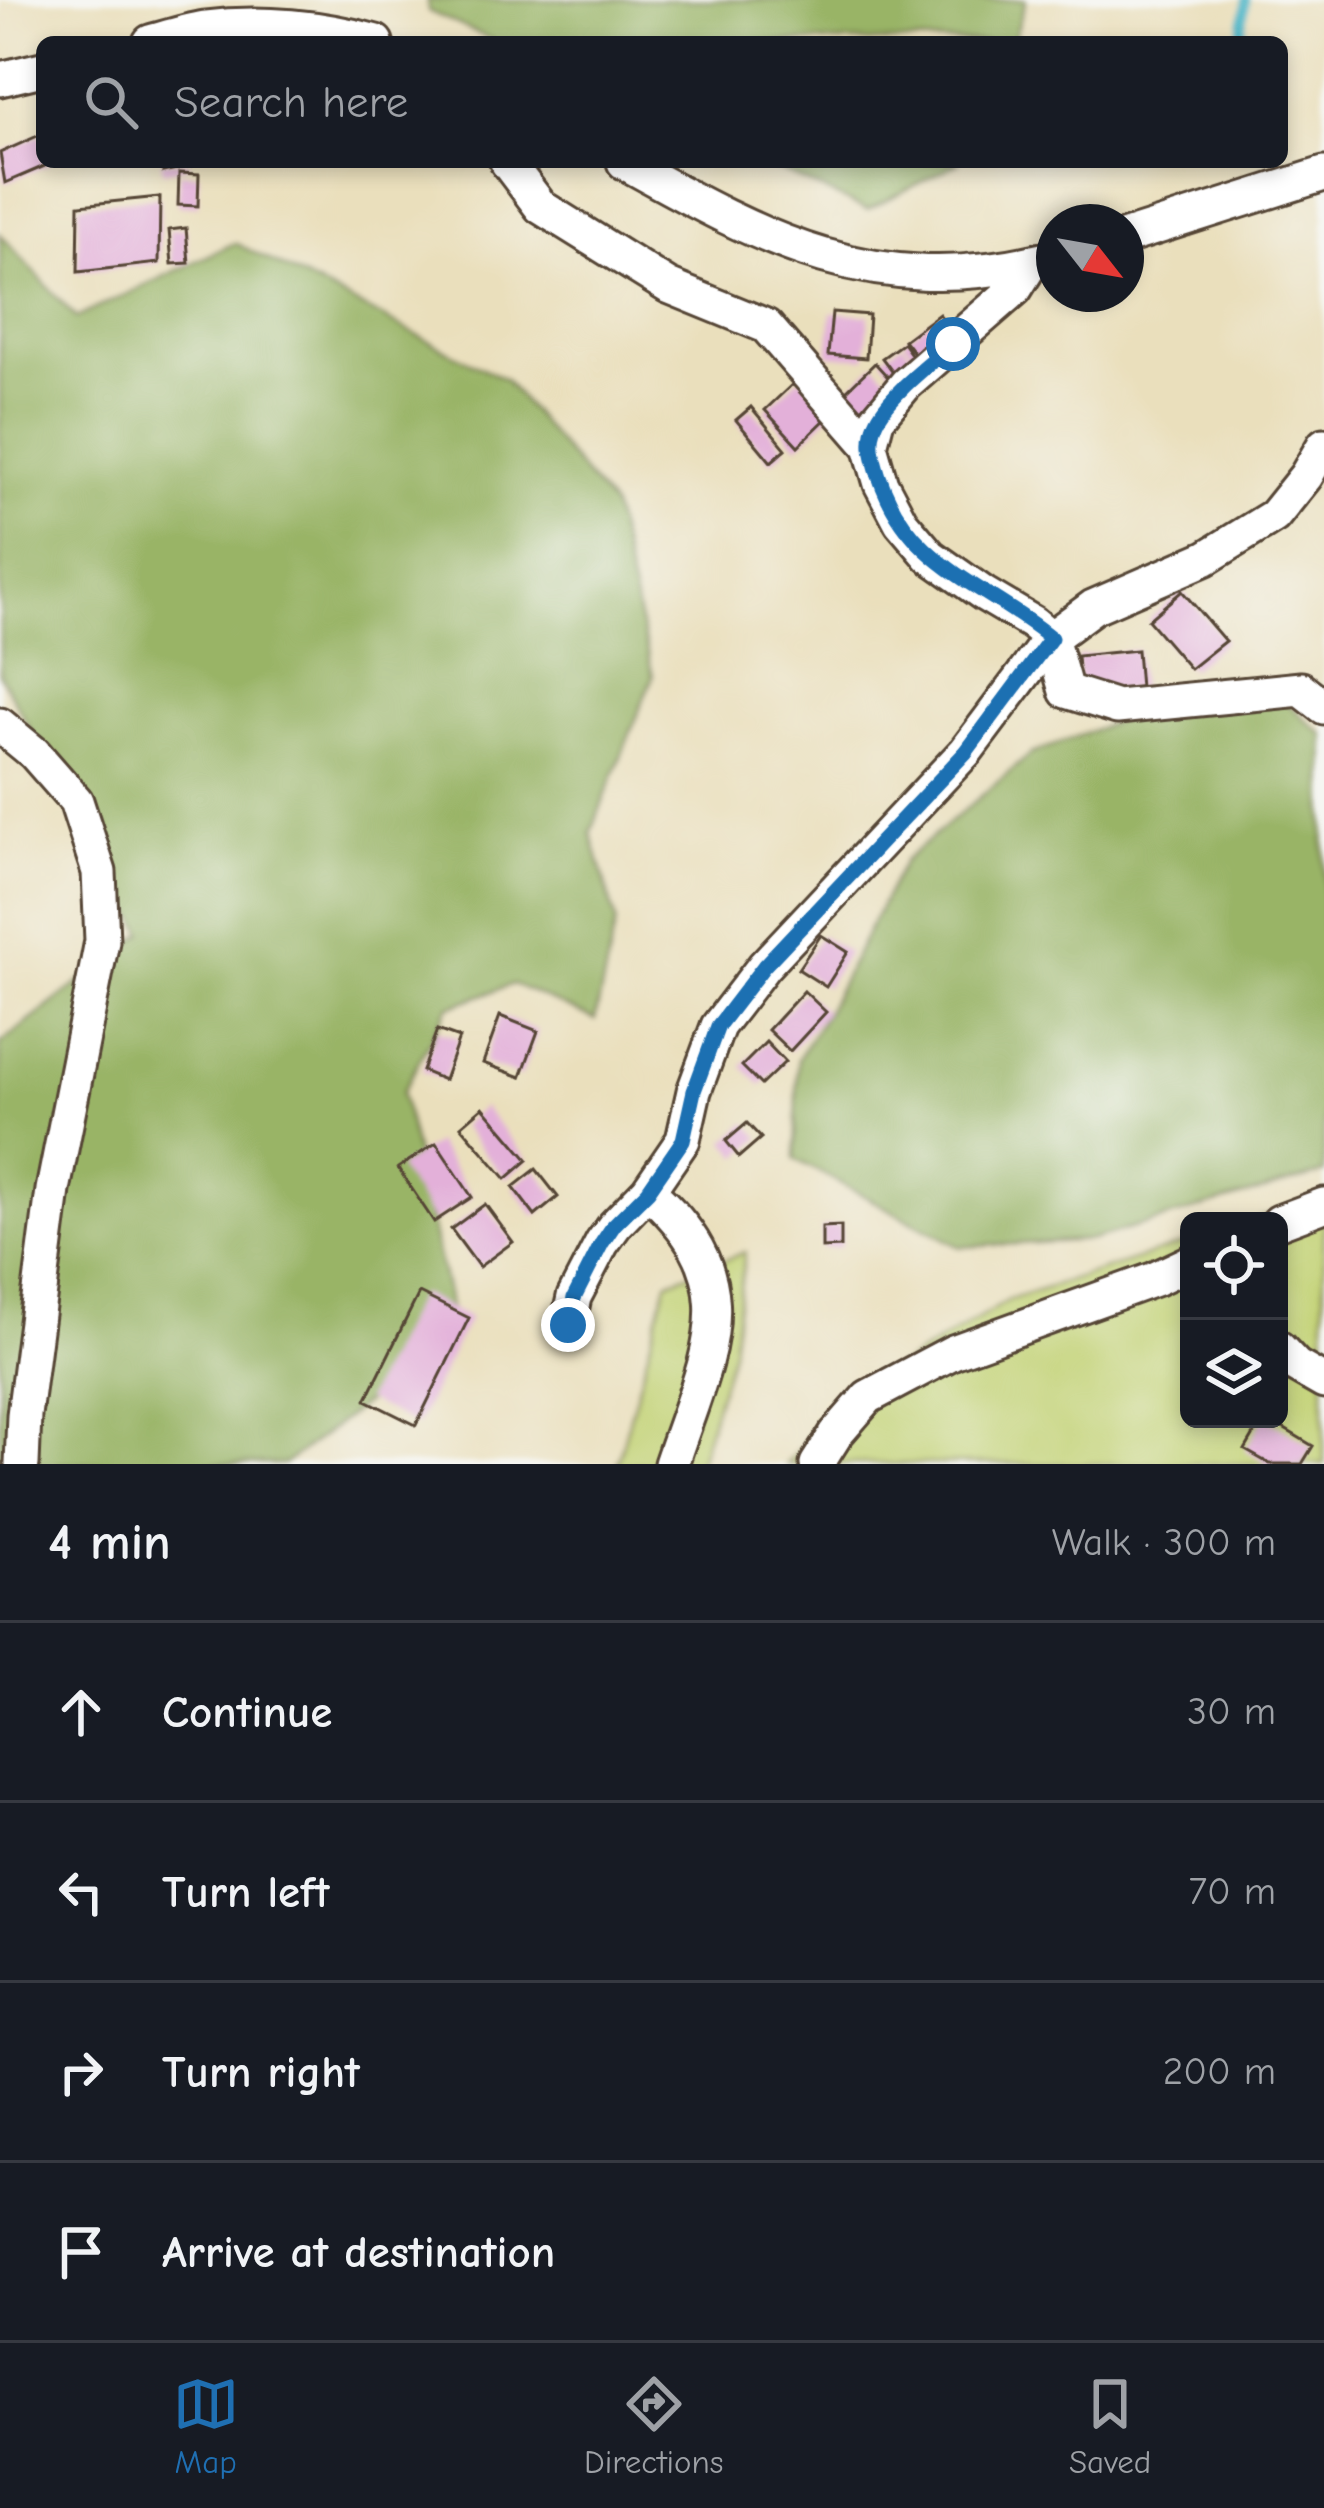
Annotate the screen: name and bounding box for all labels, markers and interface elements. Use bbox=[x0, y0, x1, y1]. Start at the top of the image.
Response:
search box bbox=[36, 36, 1288, 168]
icon: search bbox=[78, 69, 144, 135]
text: Search here bbox=[174, 76, 408, 128]
north arrow bbox=[1036, 204, 1144, 312]
route start bbox=[926, 317, 980, 371]
map controls bbox=[1180, 1212, 1288, 1428]
button: locate bbox=[1180, 1212, 1288, 1320]
route end bbox=[541, 1298, 595, 1352]
button: layers bbox=[1180, 1320, 1288, 1428]
text: 4 min bbox=[48, 1513, 171, 1572]
text: Walk · 300 m bbox=[1052, 1520, 1276, 1565]
icon: ahead bbox=[48, 1679, 114, 1745]
text: Continue bbox=[162, 1686, 332, 1738]
text: 30 m bbox=[1187, 1689, 1276, 1734]
icon: left bbox=[48, 1859, 114, 1925]
text: Turn left bbox=[162, 1866, 329, 1918]
text: 70 m bbox=[1189, 1869, 1276, 1914]
icon: right bbox=[48, 2039, 114, 2105]
text: Turn right bbox=[162, 2046, 360, 2098]
text: 200 m bbox=[1163, 2049, 1276, 2094]
icon: arrive bbox=[48, 2219, 114, 2285]
text: Arrive at destination bbox=[162, 2226, 555, 2278]
tab: Map bbox=[173, 2371, 239, 2481]
tab: Directions bbox=[584, 2371, 724, 2481]
tab: Saved bbox=[1069, 2371, 1151, 2481]

